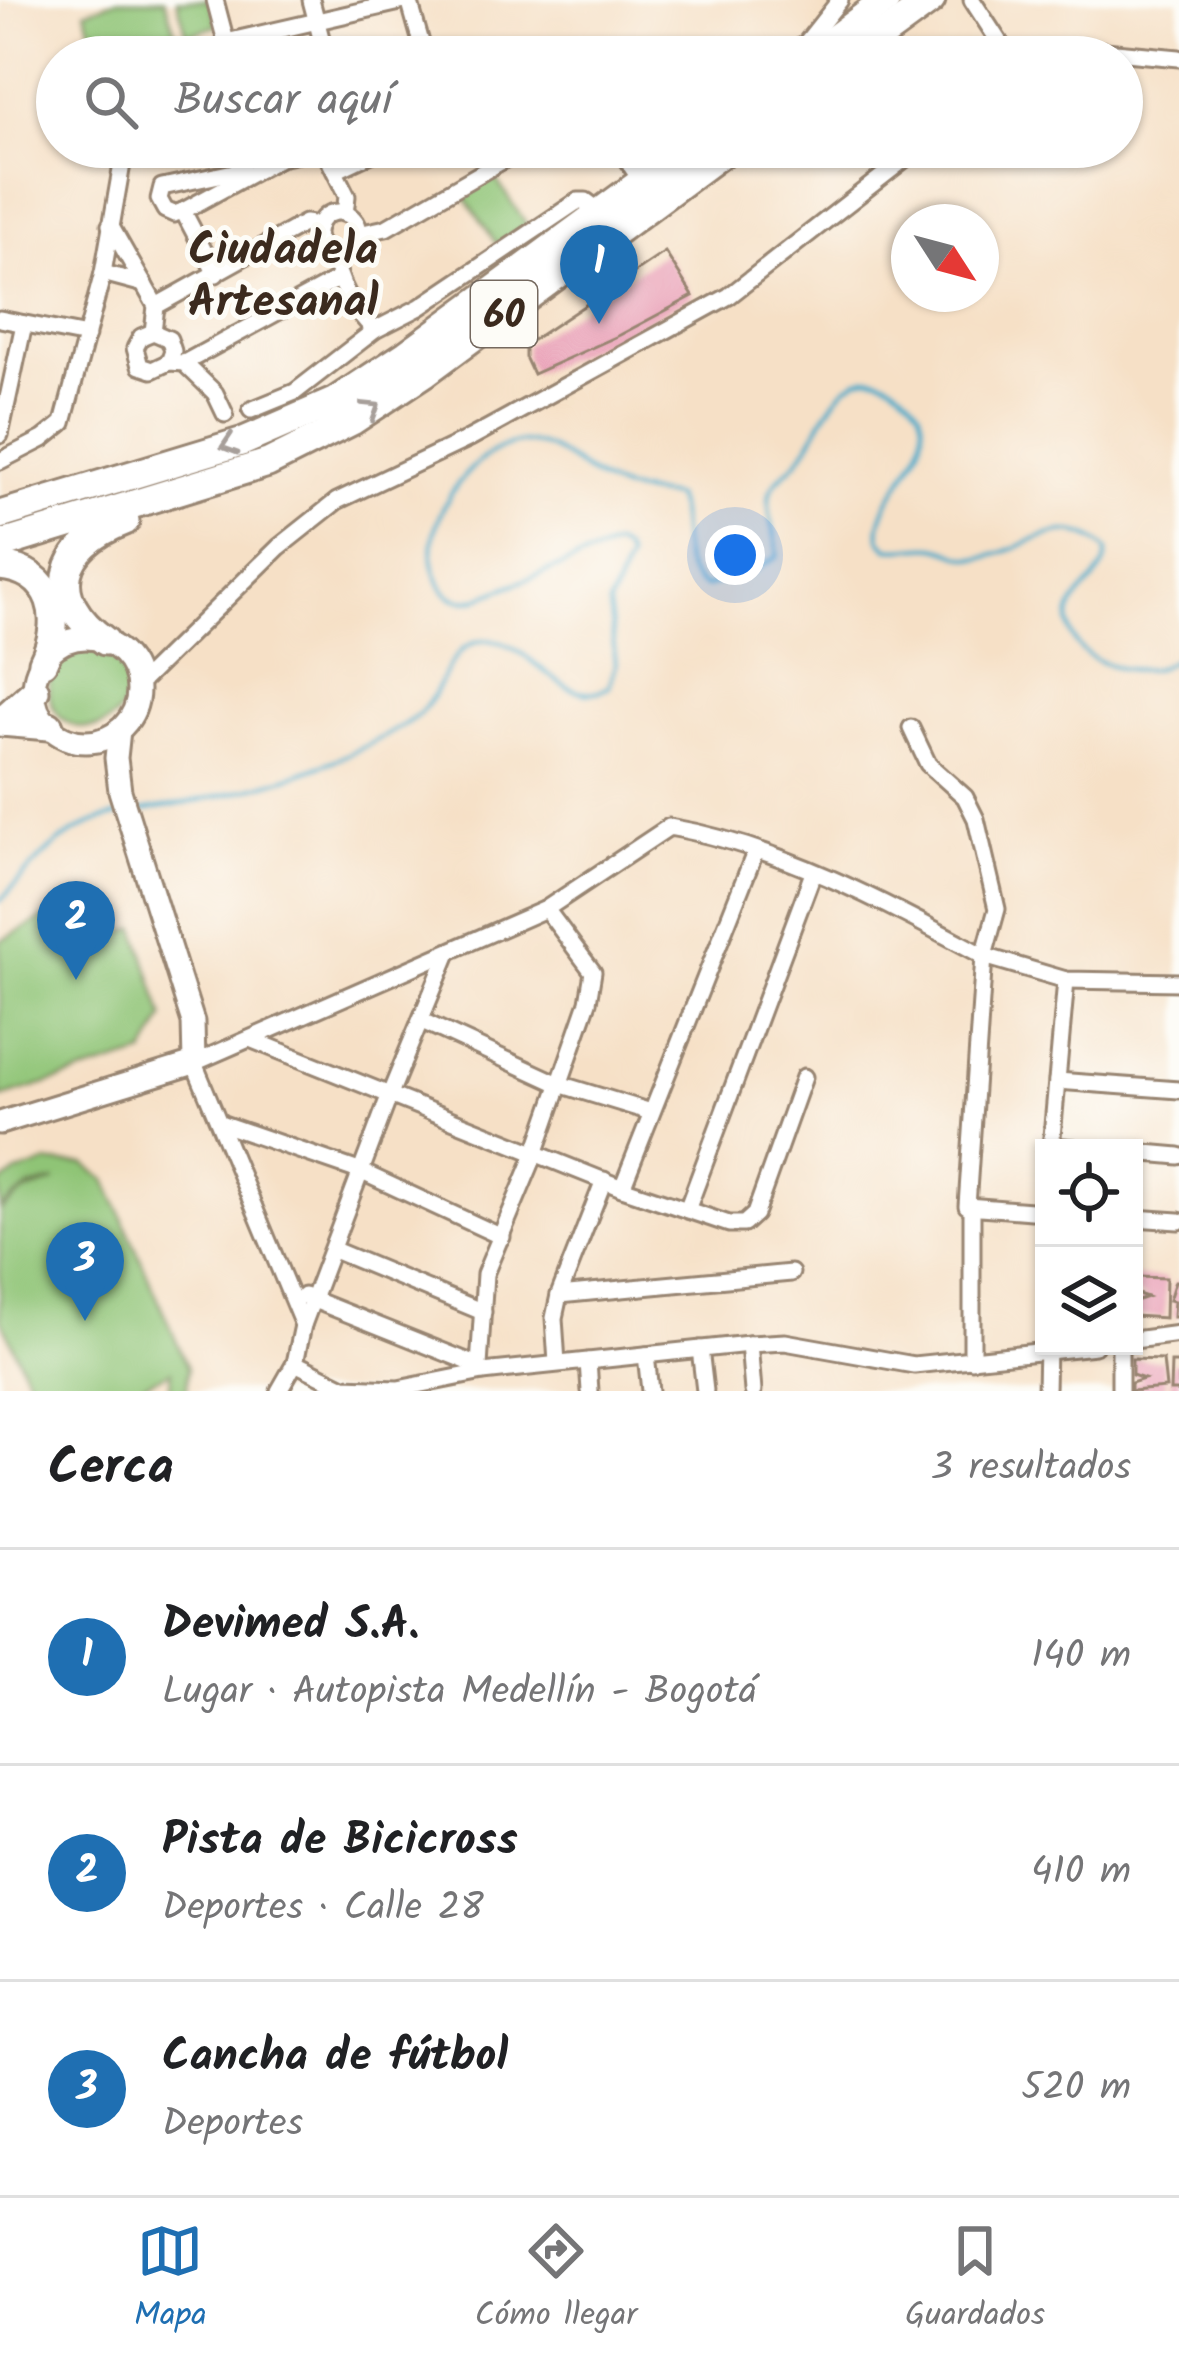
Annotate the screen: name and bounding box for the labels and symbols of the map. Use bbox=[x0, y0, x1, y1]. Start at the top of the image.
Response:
north arrow bbox=[891, 204, 999, 312]
district label: Ciudadela Artesanal bbox=[188, 216, 378, 340]
pin: 1 bbox=[560, 225, 638, 324]
road number: 60 bbox=[471, 281, 537, 347]
one-way arrow bbox=[358, 401, 380, 423]
one-way arrow bbox=[219, 431, 240, 456]
your location bbox=[705, 525, 765, 585]
pin: 2 bbox=[37, 881, 115, 980]
pin: 3 bbox=[46, 1222, 124, 1321]

